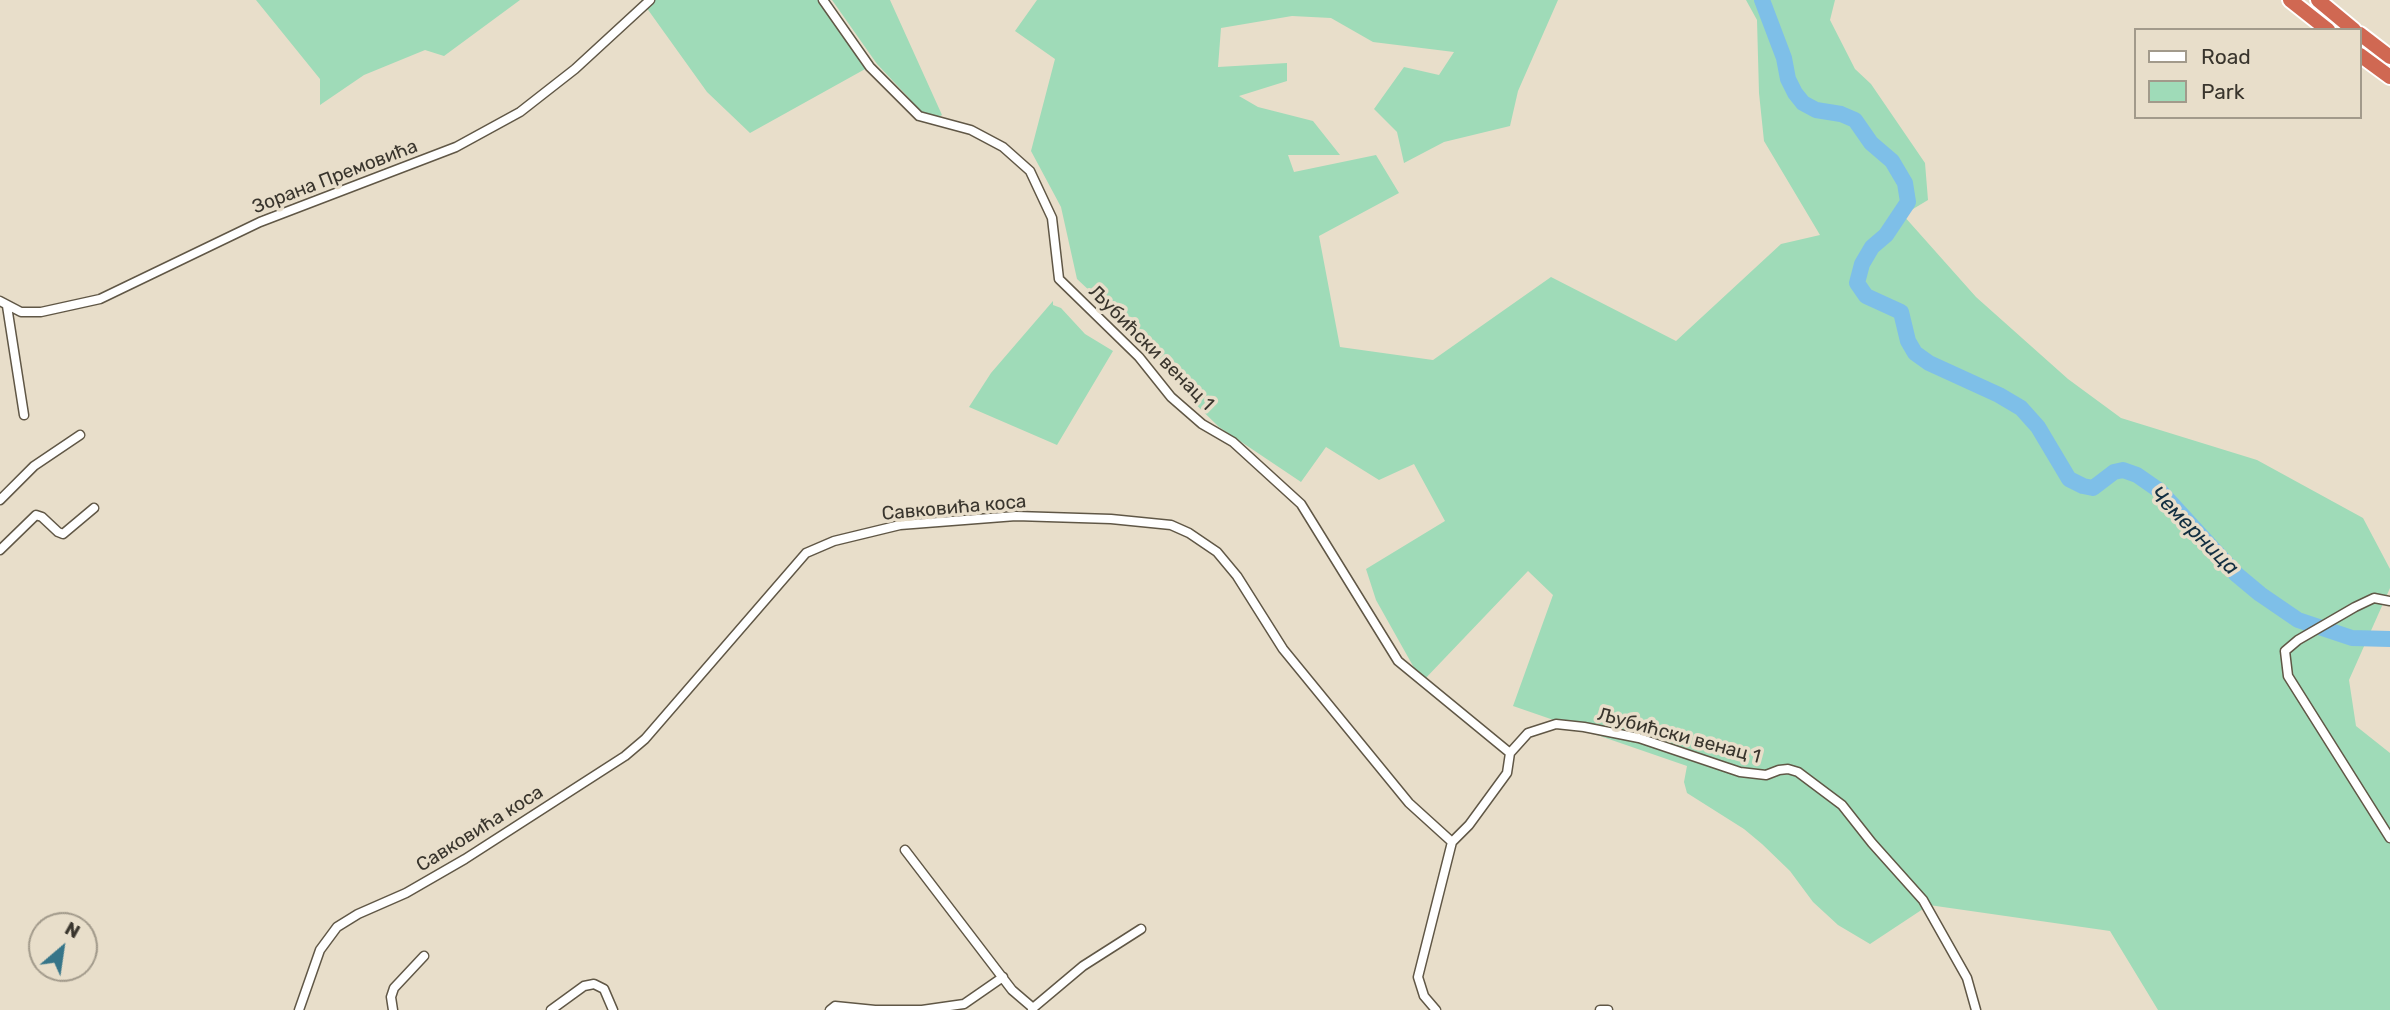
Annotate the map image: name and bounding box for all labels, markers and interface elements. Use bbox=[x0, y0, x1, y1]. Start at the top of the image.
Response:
legend bbox=[2134, 28, 2362, 119]
text: Road bbox=[2201, 44, 2251, 69]
text: Park bbox=[2201, 79, 2245, 104]
street label: Зорана Премовића bbox=[249, 135, 421, 219]
street label: Љубићски венац 1 bbox=[1084, 281, 1218, 415]
water label: Чемерница bbox=[2144, 481, 2244, 581]
street label: Савковића коса bbox=[881, 490, 1027, 526]
street label: Љубићски венац 1 bbox=[1595, 703, 1763, 769]
street label: Савковића коса bbox=[412, 781, 548, 877]
north arrow bbox=[28, 912, 98, 982]
text: N bbox=[61, 917, 84, 943]

